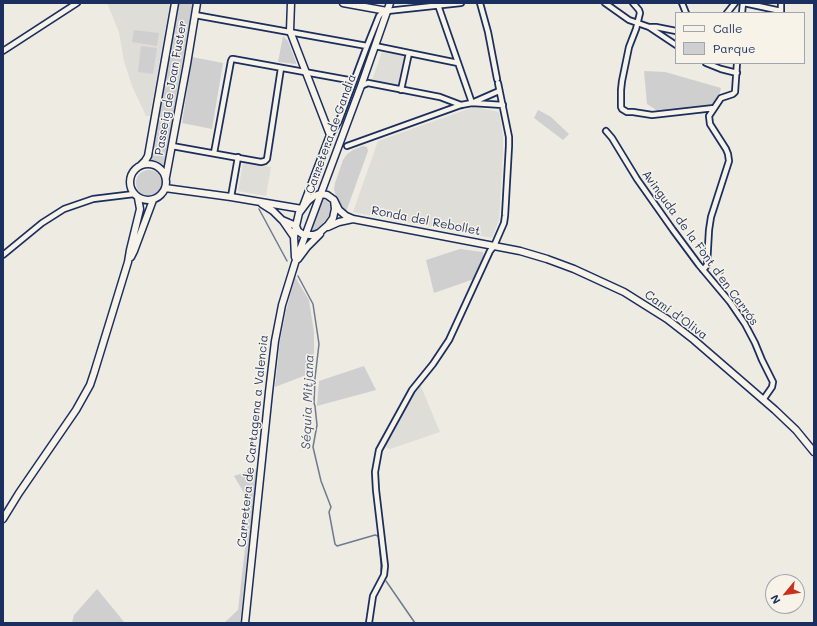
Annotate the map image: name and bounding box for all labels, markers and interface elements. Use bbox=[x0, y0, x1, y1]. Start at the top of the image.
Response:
legend bbox=[675, 12, 805, 64]
street label: Passeig de Joan Fuster bbox=[152, 19, 190, 157]
text: Calle bbox=[713, 20, 743, 36]
text: Parque bbox=[713, 40, 756, 56]
street label: Carretera de Gandia bbox=[303, 72, 359, 196]
street label: Avinguda de la Font d'en Carrós bbox=[639, 168, 761, 328]
street label: Ronda del Rebollet bbox=[370, 203, 482, 239]
street label: Camí d’Oliva bbox=[642, 287, 710, 343]
street label: Carretera de Cartagena a Valencia bbox=[235, 334, 271, 548]
water label: Séquia Mitjana bbox=[299, 354, 317, 450]
north arrow bbox=[765, 574, 805, 614]
text: N bbox=[766, 592, 784, 607]

